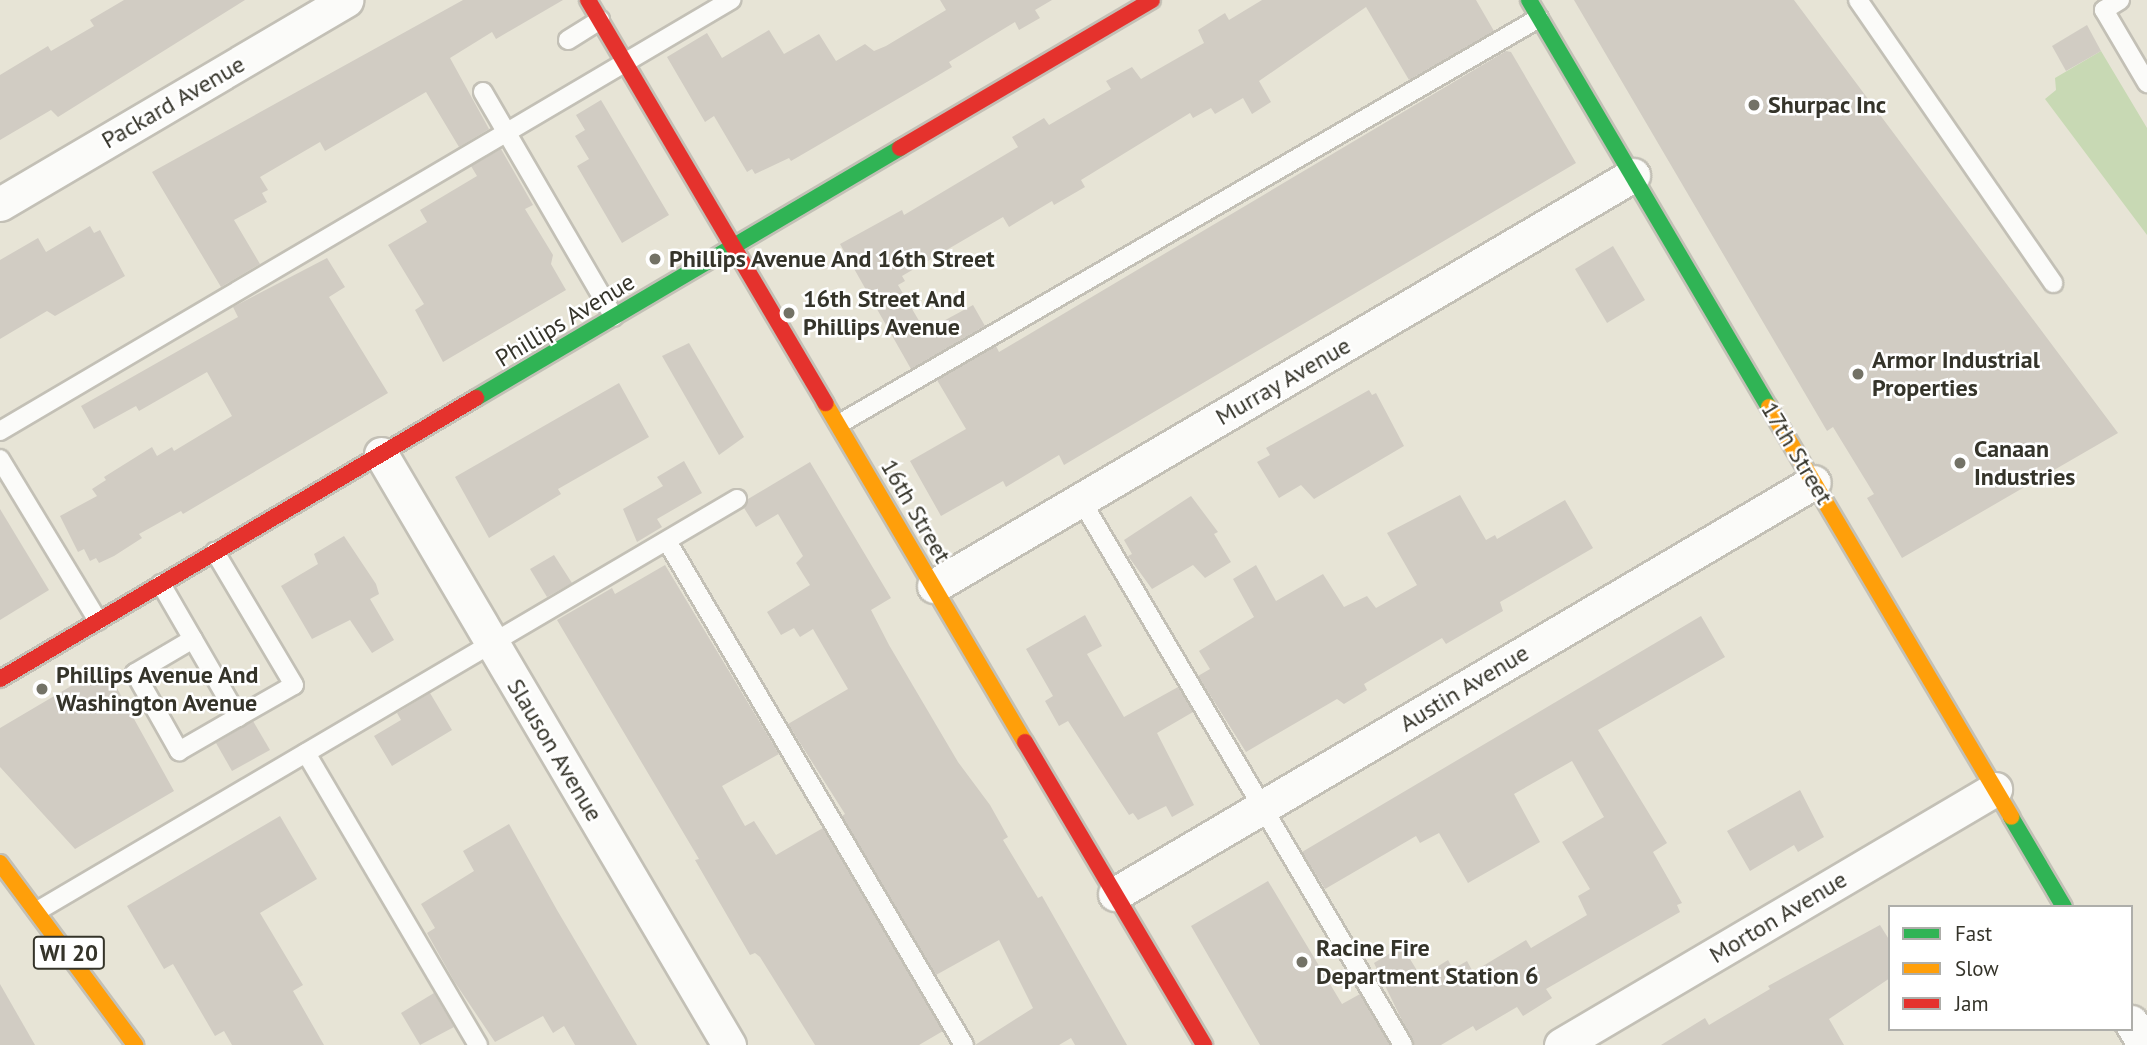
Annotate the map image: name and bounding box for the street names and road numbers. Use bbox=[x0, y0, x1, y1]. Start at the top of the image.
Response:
street label: Packard Avenue bbox=[96, 49, 250, 155]
street label: Phillips Avenue bbox=[490, 267, 640, 373]
street label: Murray Avenue bbox=[1210, 330, 1356, 432]
street label: 17th Street bbox=[1755, 396, 1839, 510]
street label: 16th Street bbox=[875, 454, 957, 568]
street label: Austin Avenue bbox=[1394, 638, 1534, 738]
street label: Slauson Avenue bbox=[501, 673, 609, 827]
street label: Morton Avenue bbox=[1704, 864, 1852, 970]
road number: WI 20 bbox=[32, 934, 106, 972]

